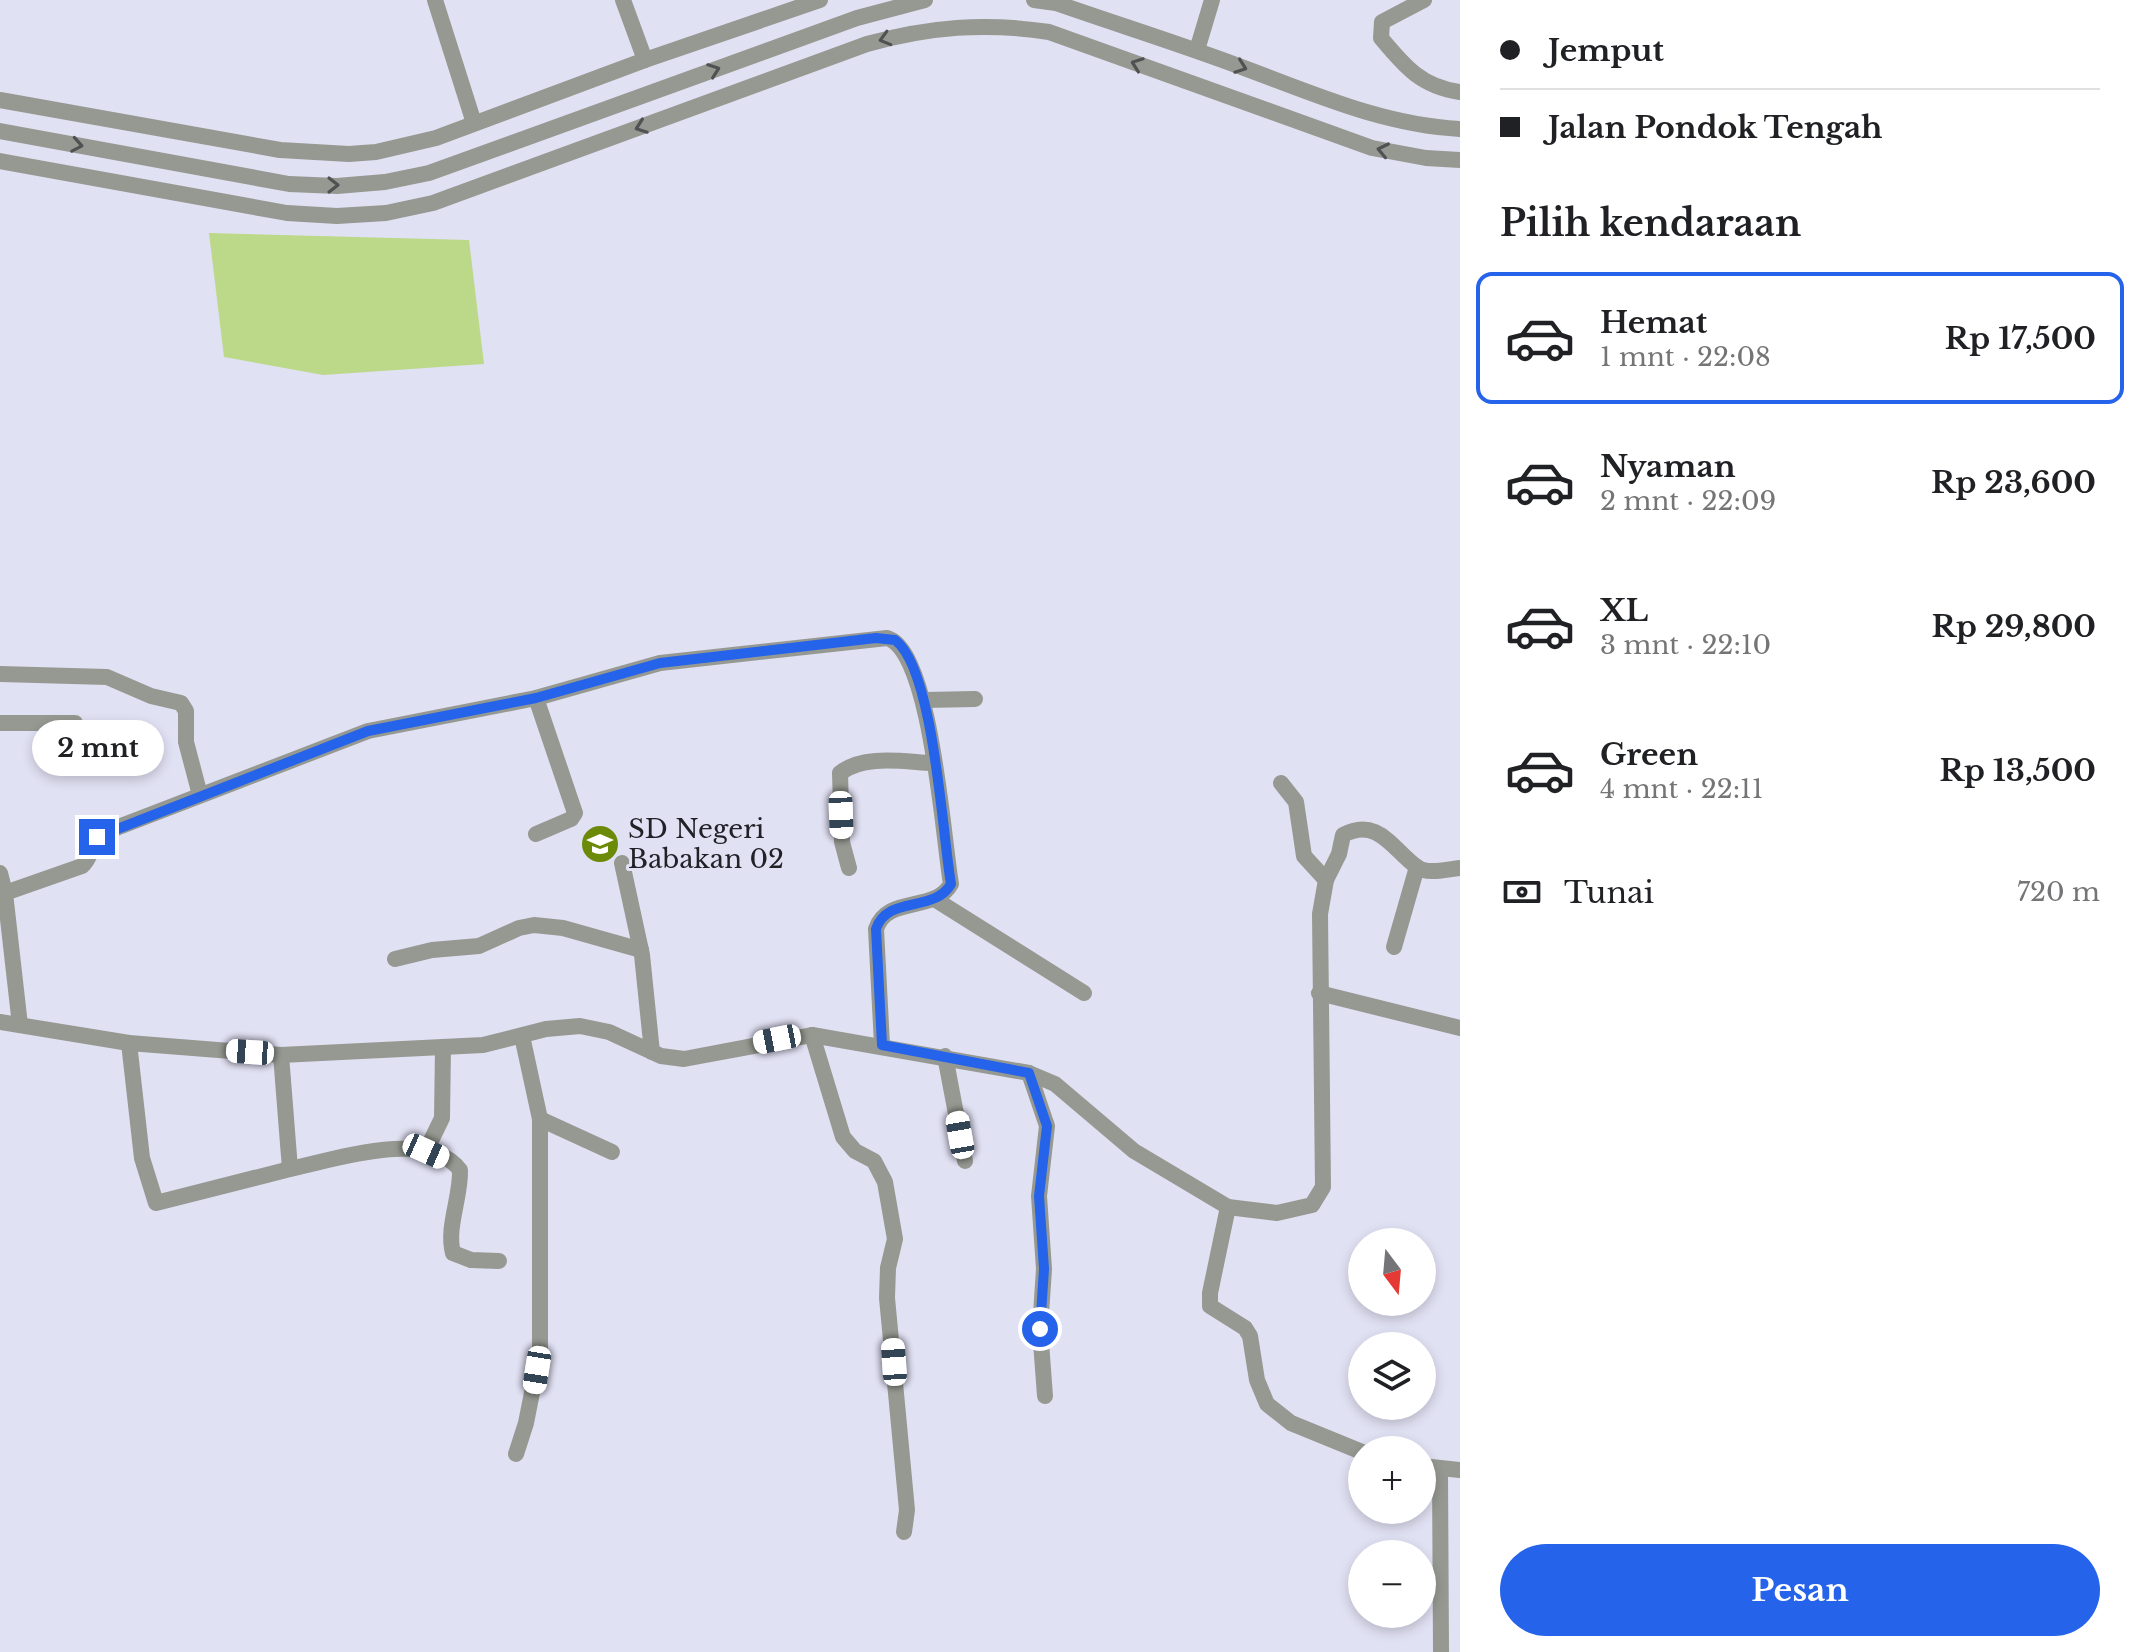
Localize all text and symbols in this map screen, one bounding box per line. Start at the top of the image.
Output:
one-way arrow [879,30,893,46]
text: Jemput [1548,32,1664,69]
one-way arrow [1233,57,1247,74]
one-way arrow [1131,58,1145,74]
one-way arrow [706,63,720,80]
text: Jalan Pondok Tengah [1548,109,1883,146]
one-way arrow [634,117,648,134]
one-way arrow [70,136,84,153]
one-way arrow [1377,142,1390,159]
one-way arrow [327,176,340,194]
text: Pilih kendaraan [1500,201,1801,246]
icon: car [1504,302,1576,374]
text: Hemat [1600,304,1707,341]
text: Rp 17,500 [1945,320,2096,357]
text: 1 mnt · 22:08 [1600,341,1771,373]
icon: car [1504,446,1576,518]
text: Nyaman [1600,448,1736,485]
text: Rp 23,600 [1931,464,2096,501]
text: 2 mnt · 22:09 [1600,485,1776,517]
icon: car [1504,590,1576,662]
text: XL [1600,592,1648,629]
text: Rp 29,800 [1931,608,2096,645]
text: 3 mnt · 22:10 [1600,629,1771,661]
callout: 2 mnt [31,721,163,777]
text: 2 mnt [57,732,139,764]
icon: car [1504,734,1576,806]
text: Green [1600,736,1698,773]
text: Rp 13,500 [1939,752,2096,789]
text: 4 mnt · 22:11 [1600,773,1763,805]
car [828,791,854,839]
place label: SD Negeri Babakan 02 [628,813,784,875]
route end [79,819,115,855]
school or university icon: SD Negeri Babakan 02 [579,823,621,865]
icon: cash [1500,870,1544,914]
text: Tunai [1564,874,1654,911]
text: 720 m [2017,876,2100,908]
car [751,1023,803,1055]
car [225,1038,275,1066]
car [944,1109,976,1161]
car [399,1130,453,1172]
north arrow [1348,1228,1436,1316]
map controls [1348,1228,1436,1628]
route start [1022,1311,1058,1347]
button: layers [1348,1332,1436,1420]
car [880,1337,908,1387]
car [521,1344,553,1396]
button: + [1348,1436,1436,1524]
button: − [1348,1540,1436,1628]
button: Pesan [1500,1544,2100,1636]

